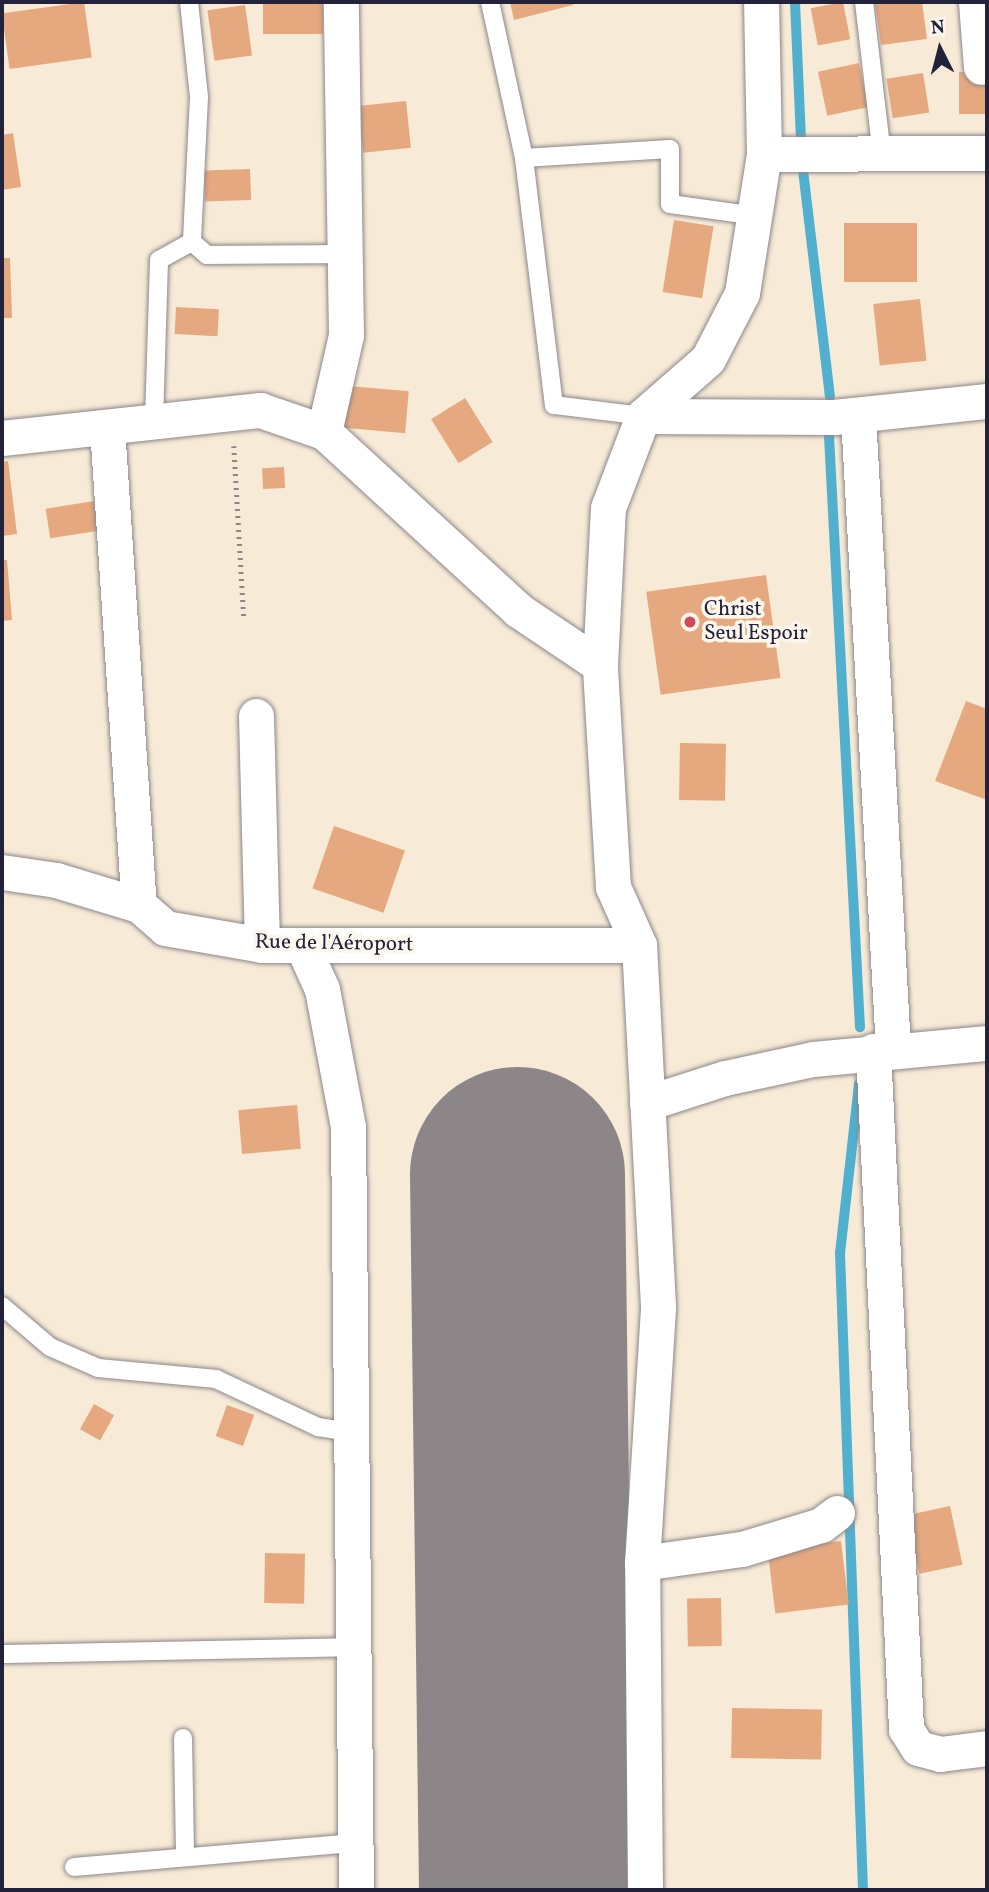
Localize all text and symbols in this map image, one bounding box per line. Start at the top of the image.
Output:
north arrow [905,14,975,84]
text: N [930,14,946,42]
place label: Christ Seul Espoir [704,597,808,647]
marker: Christ Seul Espoir [682,614,698,630]
street label: Rue de l'Aéroport [255,930,413,958]

